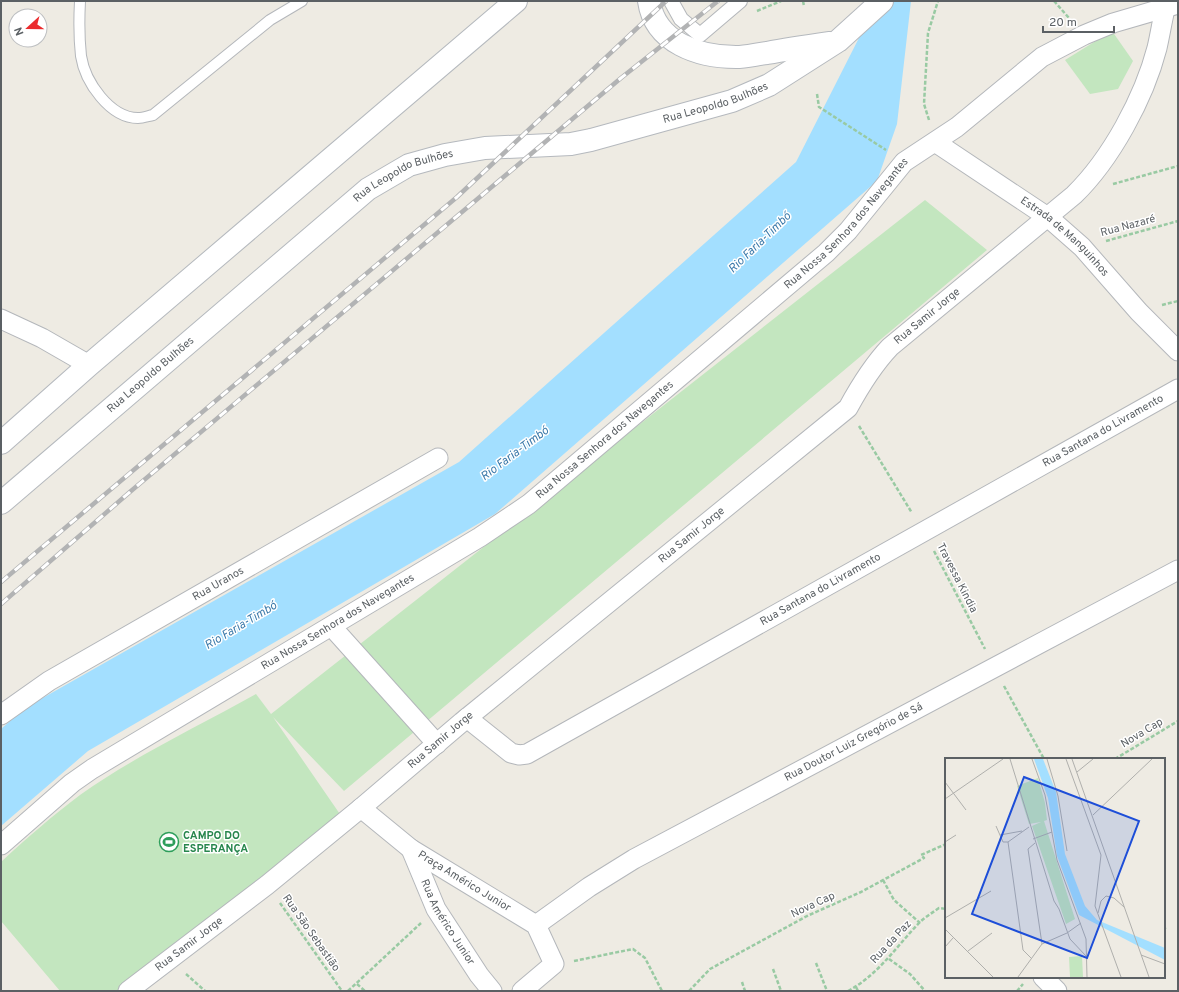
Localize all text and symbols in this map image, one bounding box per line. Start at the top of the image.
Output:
north arrow [8,8,48,48]
scale bar [1043,8,1114,34]
text: 20 m [1049,15,1077,31]
text: N [12,25,28,37]
street label: Rua Leopoldo Bulhões [661,79,770,127]
street label: Rua Leopoldo Bulhões [350,147,454,205]
street label: Rua Nossa Senhora dos Navegantes [781,154,911,292]
street label: Estrada de Manguinhos [1018,194,1112,280]
water label: Rio Faria-Timbó [725,208,795,277]
street label: Rua Nazaré [1099,212,1157,240]
street label: Rua Samir Jorge [891,285,963,348]
street label: Rua Leopoldo Bulhões [104,334,197,416]
street label: Rua Nossa Senhora dos Navegantes [533,378,677,502]
street label: Rua Santana do Livramento [1040,392,1166,470]
water label: Rio Faria-Timbó [478,423,553,485]
street label: Rua Samir Jorge [656,504,728,566]
street label: Travessa Kindia [933,541,981,615]
street label: Rua Santana do Livramento [758,550,883,629]
street label: Rua Uranos [190,564,247,604]
street label: Rua Nossa Senhora dos Navegantes [259,571,417,673]
water label: Rio Faria-Timbó [202,598,281,654]
street label: Rua Doutor Luiz Gregório de Sá [782,700,926,785]
street label: Rua Samir Jorge [405,708,476,772]
street label: Nova Cap [1118,715,1166,751]
inset map [945,758,1165,978]
place label: CAMPO DO ESPERANÇA [183,829,248,856]
sports icon: CAMPO DO ESPERANÇA [158,831,180,853]
street label: Praça Américo Junior [415,848,514,915]
street label: Rua Américo Junior [417,877,478,968]
street label: Nova Cap [789,889,837,921]
street label: Rua São Sebastião [279,892,343,974]
street label: Rua Samir Jorge [153,914,226,975]
street label: Rua da Paz [867,917,915,967]

